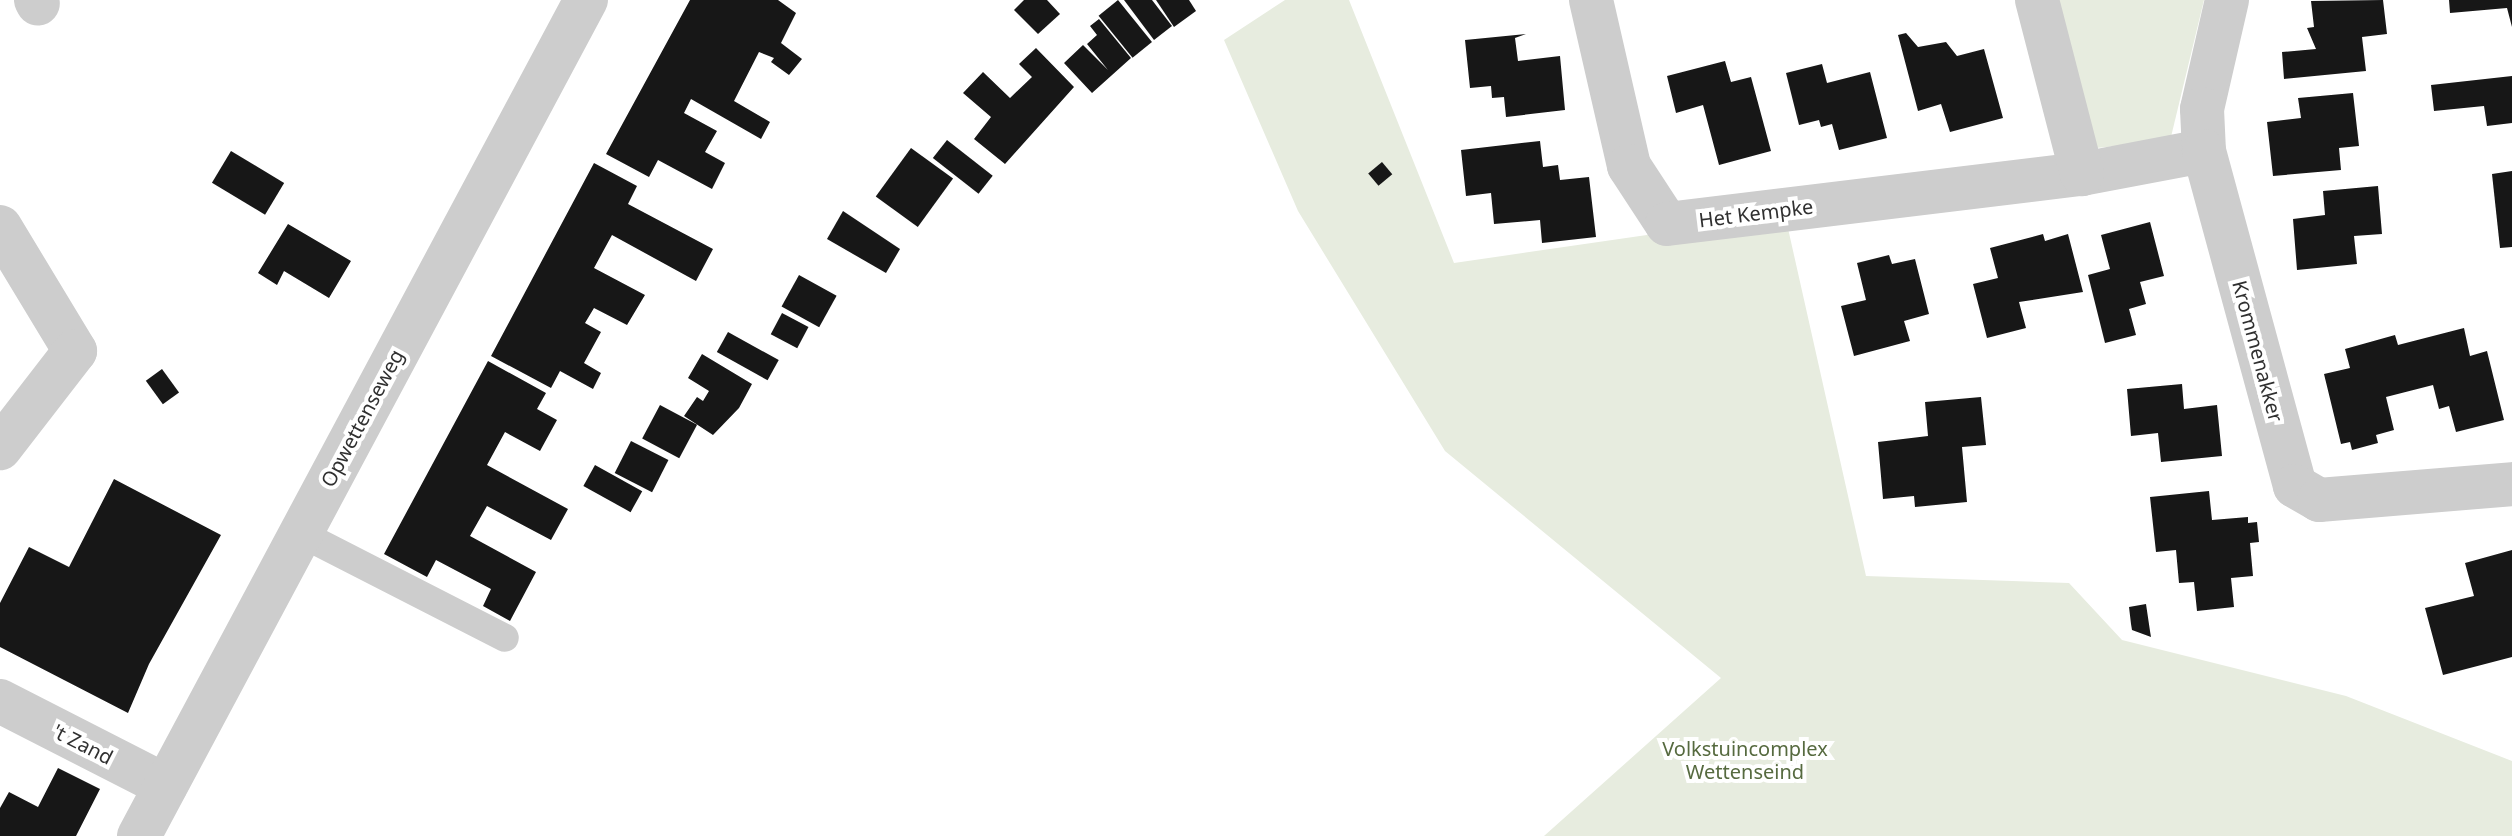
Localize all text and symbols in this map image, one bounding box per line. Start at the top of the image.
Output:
street label: Het Kempke [1697,194,1815,232]
street label: Krommenakker [2228,278,2288,424]
street label: Opwettenseweg [316,345,408,491]
street label: 't Zand [49,719,117,769]
park label: Volkstuincomplex Wettenseind [1662,736,1828,783]

